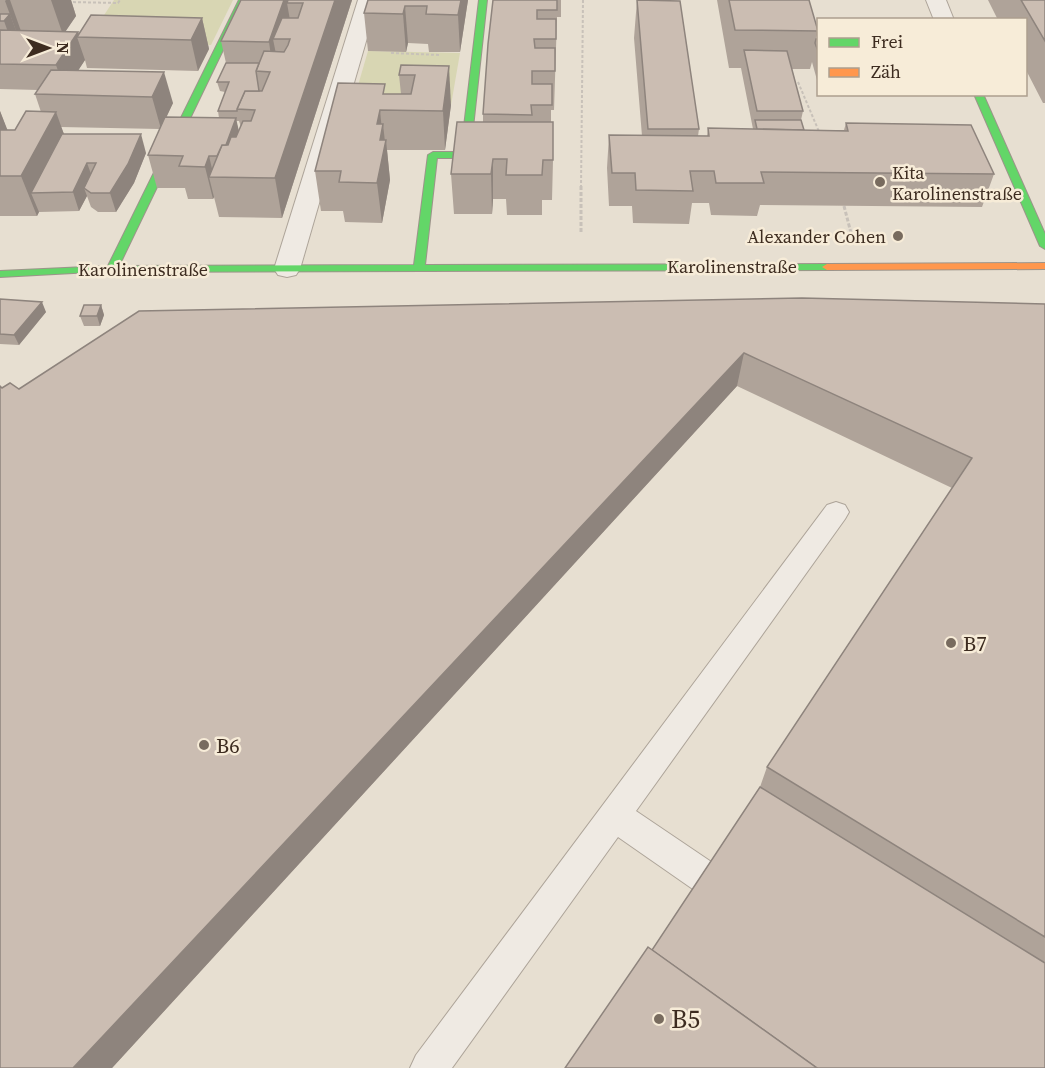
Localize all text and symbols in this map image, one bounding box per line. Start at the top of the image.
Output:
north arrow [18,18,78,78]
legend [817,18,1027,96]
text: Frei [871,29,903,54]
text: N [52,42,74,54]
text: Zäh [871,59,901,84]
place label: Kita Karolinenstraße [892,160,1022,206]
marker: Kita Karolinenstraße [873,175,887,189]
place label: Alexander Cohen [747,224,886,249]
marker: Alexander Cohen [891,229,905,243]
street label: Karolinenstraße [667,254,797,279]
street label: Karolinenstraße [78,257,208,282]
place label: B7 [963,629,987,658]
marker: B7 [944,636,958,650]
place label: B6 [216,731,240,760]
marker: B6 [197,738,211,752]
place label: B5 [671,1001,700,1037]
marker: B5 [652,1012,666,1026]

